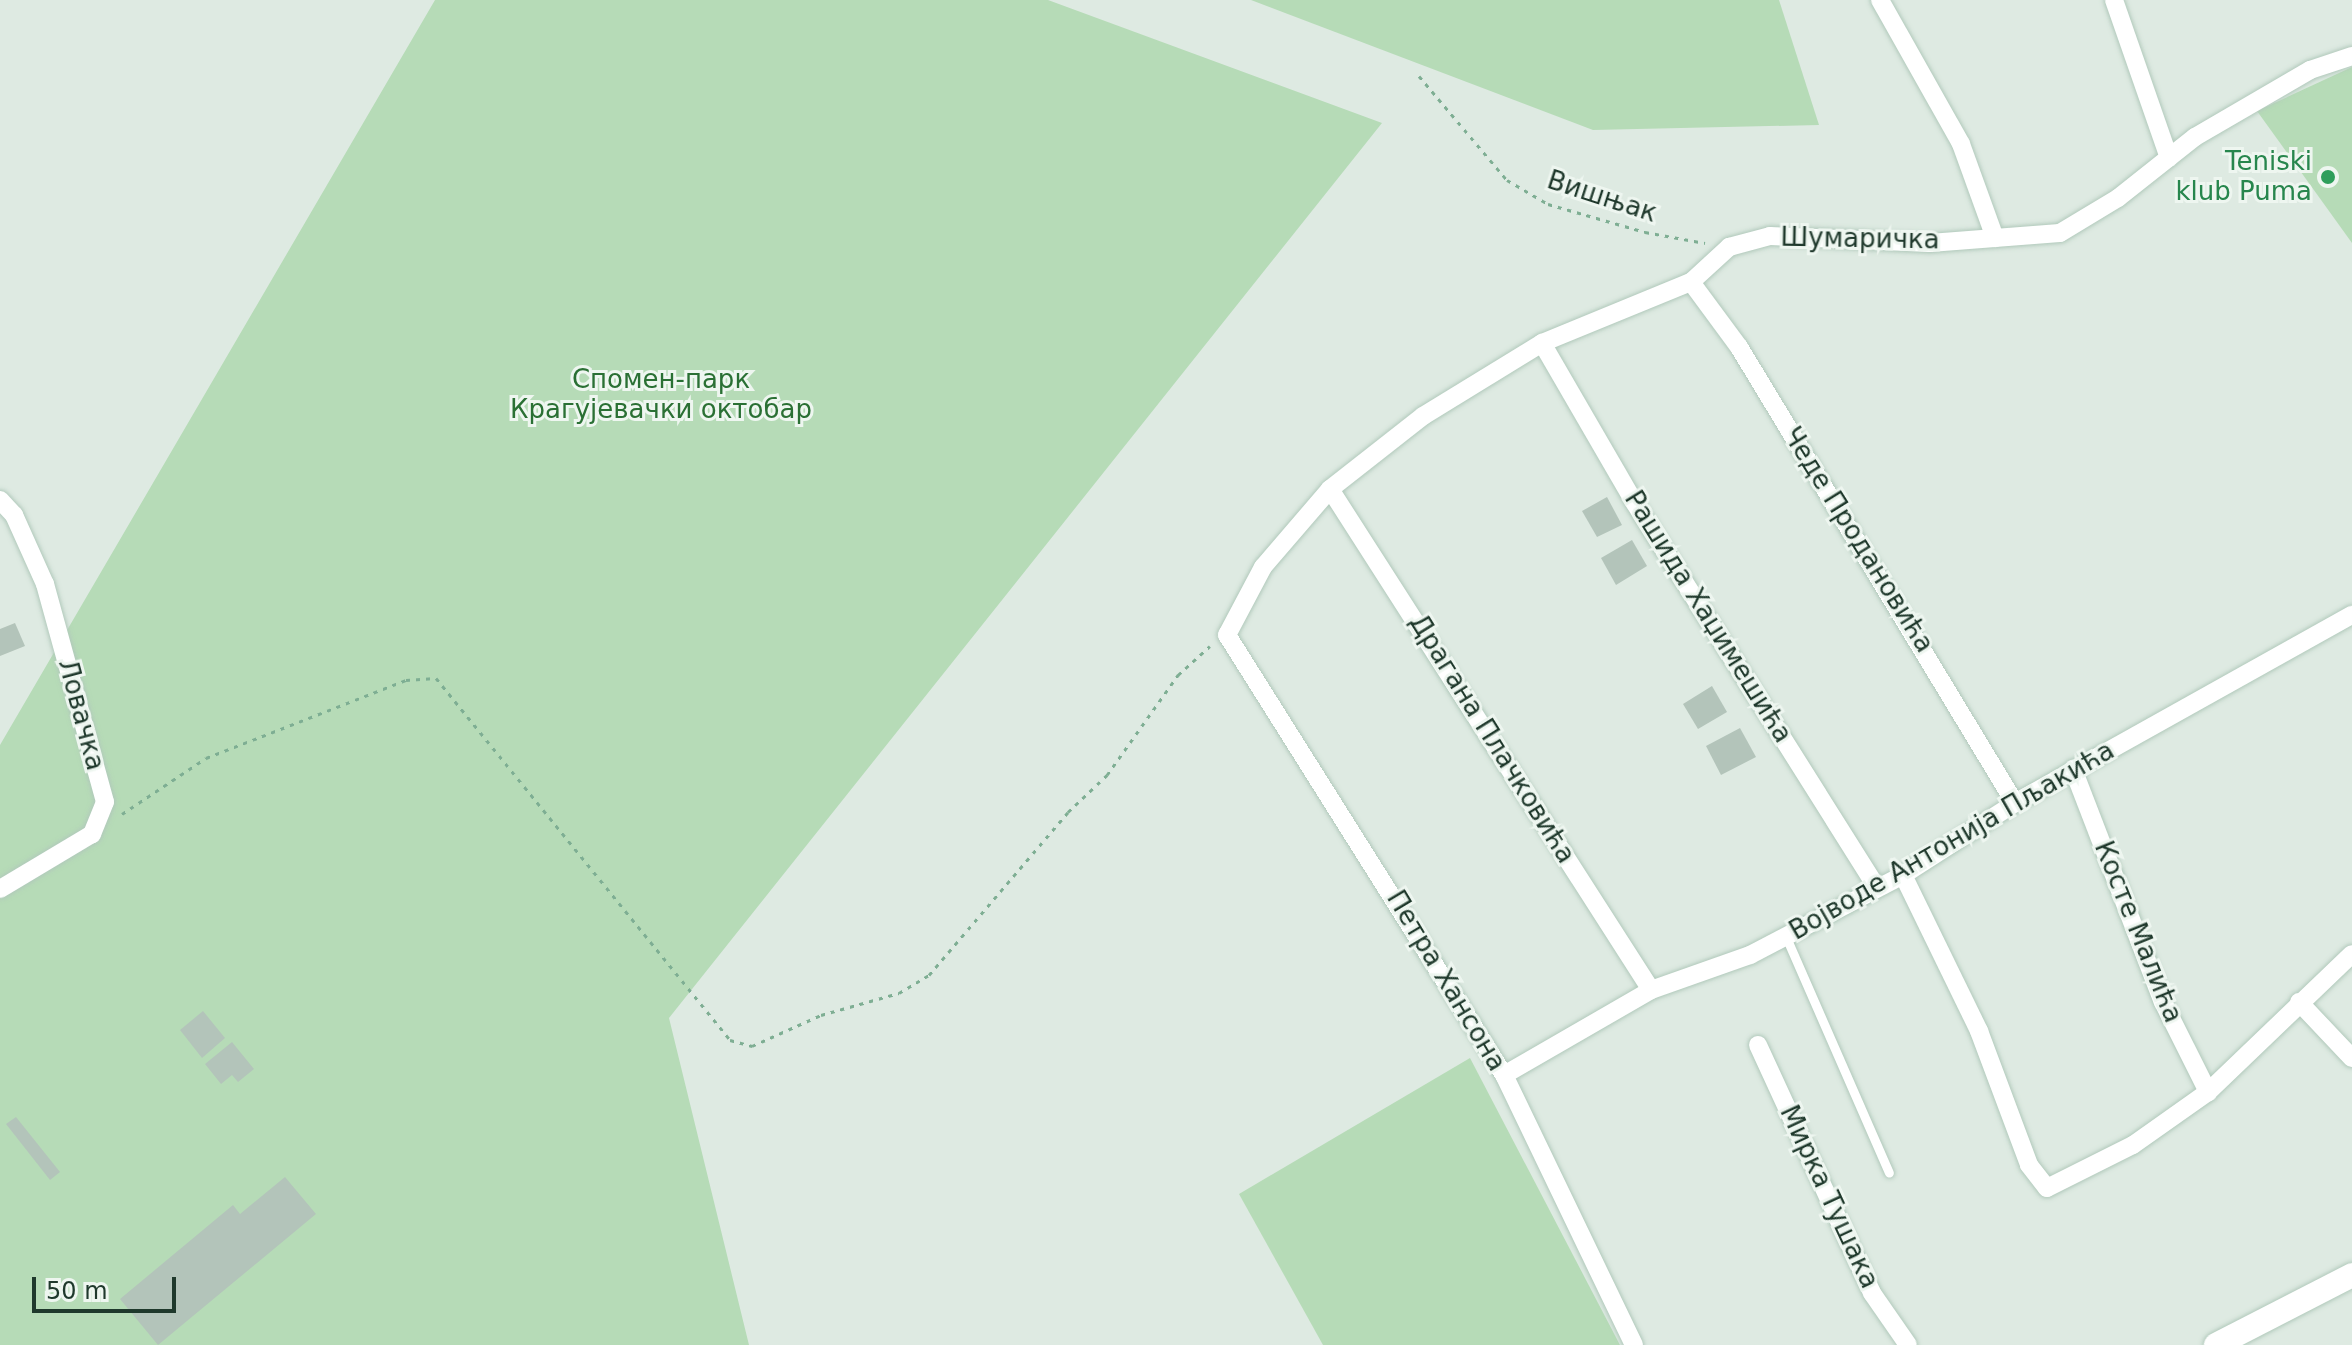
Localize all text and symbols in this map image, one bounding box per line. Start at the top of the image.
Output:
place label: Teniski klub Puma [2176,146,2312,208]
street label: Вишњак [1543,165,1661,229]
marker: Teniski klub Puma [2319,168,2337,186]
street label: Шумаричка [1780,222,1940,256]
park label: Спомен-парк Крагујевачки октобар [510,364,812,426]
street label: Чеде Продановића [1776,422,1940,658]
street label: Рашида Хаџимешића [1618,485,1798,749]
street label: Драгана Плачковића [1403,609,1581,869]
street label: Ловачка [51,656,111,774]
street label: Војводе Антонија Пљакића [1784,735,2120,947]
street label: Косте Малића [2087,837,2189,1027]
street label: Петра Хансона [1380,885,1512,1077]
street label: Мирка Тушака [1773,1101,1885,1293]
scale bar [36,1261,180,1311]
text: 50 m [46,1277,108,1305]

